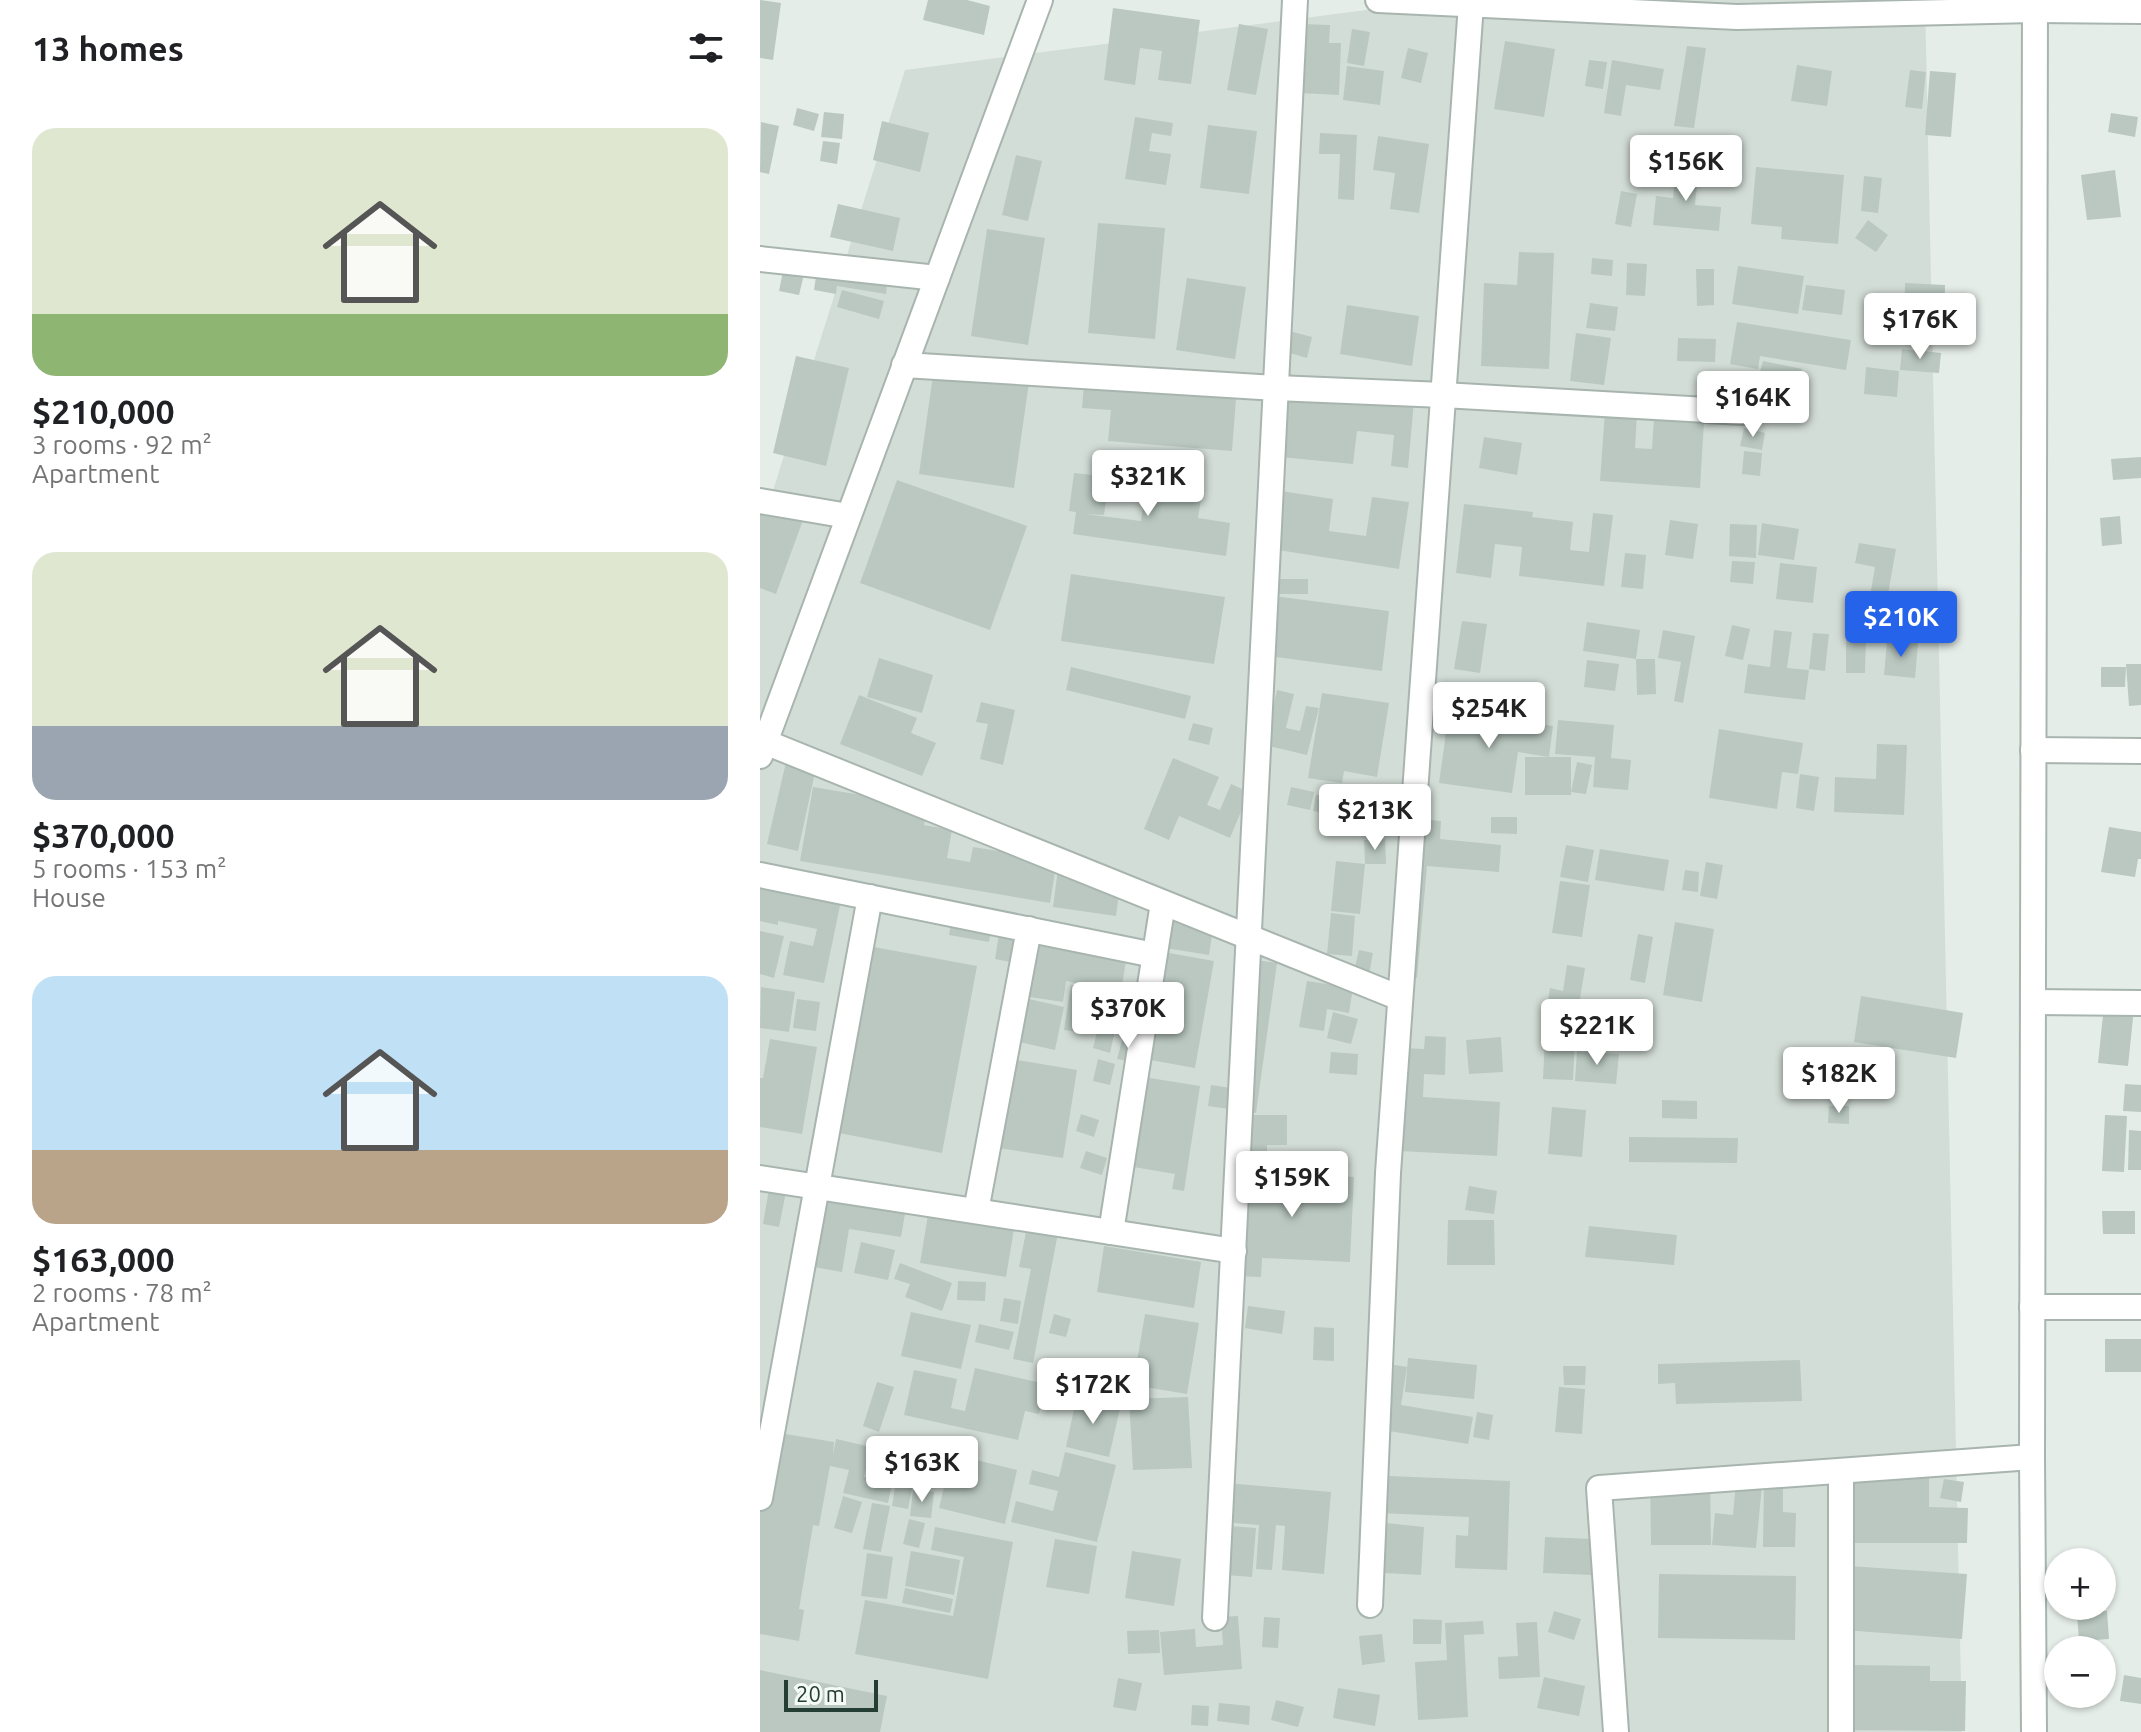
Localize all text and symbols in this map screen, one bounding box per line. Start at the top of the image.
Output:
icon: filters [684,26,728,70]
text: 13 homes [32,29,184,67]
pin: $156K [1630,135,1742,203]
text: $156K [1648,146,1724,175]
icon: home [308,180,452,324]
pin: $176K [1864,293,1976,361]
text: $176K [1882,304,1958,333]
pin: $164K [1697,371,1809,439]
text: $164K [1715,382,1791,411]
text: $210,000 [32,392,175,430]
text: 3 rooms · 92 m² [32,430,212,459]
pin: $321K [1092,450,1204,518]
text: Apartment [32,459,159,488]
text: $321K [1110,461,1186,490]
pin: $210K [1845,591,1957,659]
text: $210K [1863,602,1939,631]
icon: home [308,604,452,748]
pin: $254K [1433,682,1545,750]
text: $254K [1451,693,1527,722]
pin: $213K [1319,784,1431,852]
text: $213K [1337,795,1413,824]
text: $370,000 [32,816,175,854]
text: 5 rooms · 153 m² [32,854,227,883]
text: House [32,883,106,912]
pin: $370K [1072,982,1184,1050]
text: $370K [1090,993,1166,1022]
pin: $221K [1541,999,1653,1067]
text: $221K [1559,1010,1635,1039]
icon: home [308,1028,452,1172]
pin: $182K [1783,1047,1895,1115]
text: $182K [1801,1058,1877,1087]
pin: $159K [1236,1151,1348,1219]
text: $159K [1254,1162,1330,1191]
text: $163,000 [32,1240,175,1278]
text: 2 rooms · 78 m² [32,1278,212,1307]
text: Apartment [32,1307,159,1336]
pin: $172K [1037,1358,1149,1426]
text: $172K [1055,1369,1131,1398]
pin: $163K [866,1436,978,1504]
text: $163K [884,1447,960,1476]
map controls [2044,1548,2116,1708]
button: + [2044,1548,2116,1620]
button: − [2044,1636,2116,1708]
scale bar [784,1676,878,1712]
text: 20 m [796,1681,845,1706]

